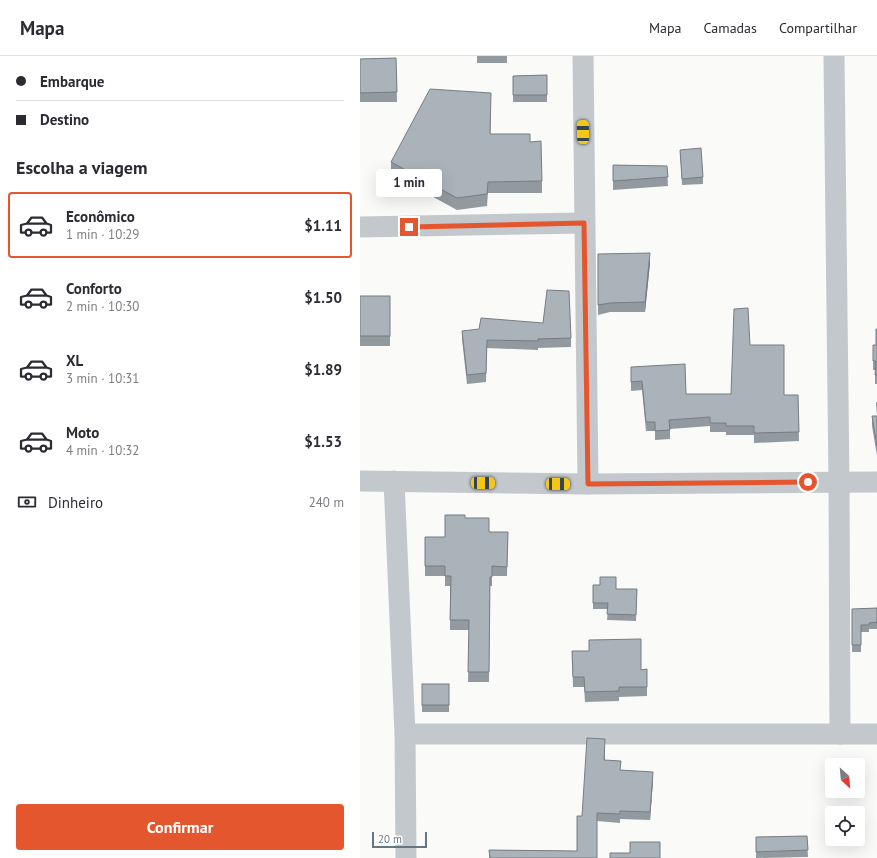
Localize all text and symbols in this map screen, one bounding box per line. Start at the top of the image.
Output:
text: Mapa [20,16,64,40]
text: Mapa [649,19,682,37]
text: Camadas [704,19,757,37]
text: Compartilhar [779,19,857,37]
text: Embarque [40,72,104,91]
text: Destino [40,110,89,129]
car [577,120,589,144]
text: Escolha a viagem [16,156,148,179]
callout: 1 min [376,169,442,197]
text: 1 min [393,174,425,191]
icon: car [18,207,54,243]
text: Econômico [66,207,135,226]
text: $1.11 [304,216,342,235]
route end [400,218,418,236]
text: 1 min · 10:29 [66,226,139,243]
icon: car [18,279,54,315]
text: Conforto [66,279,122,298]
text: $1.50 [304,288,342,307]
text: 2 min · 10:30 [66,298,139,315]
icon: car [18,351,54,387]
text: XL [66,351,83,370]
text: $1.89 [304,360,342,379]
text: 3 min · 10:31 [66,370,139,387]
icon: car [18,423,54,459]
text: Moto [66,423,99,442]
text: $1.53 [304,432,342,451]
text: 4 min · 10:32 [66,442,139,459]
route start [799,473,817,491]
car [471,477,495,489]
car [546,478,570,490]
icon: cash [16,491,38,513]
text: Dinheiro [48,493,103,512]
text: 240 m [309,494,344,511]
north arrow [825,758,865,798]
map controls [825,758,865,846]
button: Confirmar [16,804,344,850]
button: locate [825,806,865,846]
scale bar [372,830,427,849]
text: 20 m [378,832,402,846]

